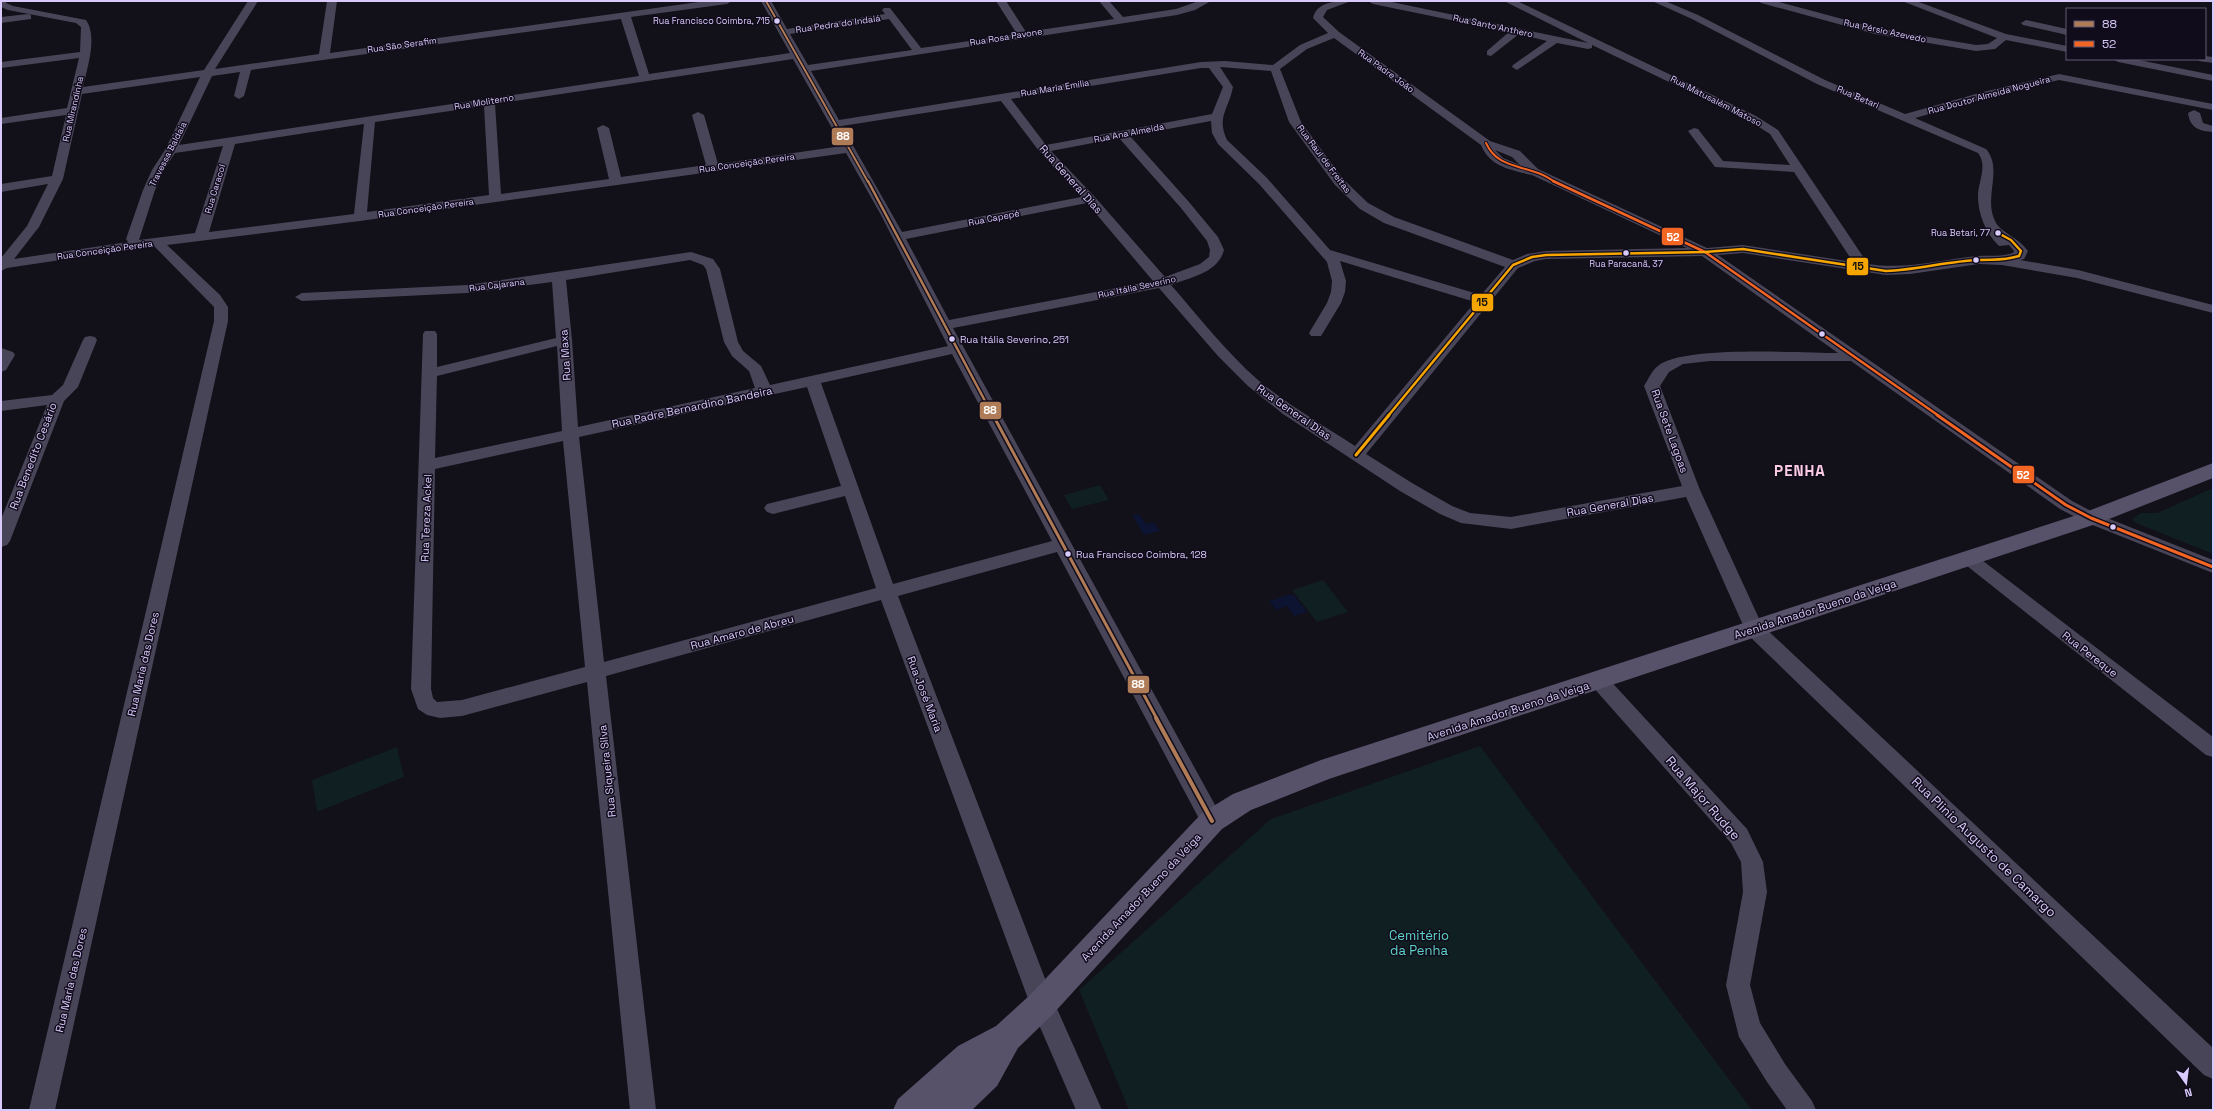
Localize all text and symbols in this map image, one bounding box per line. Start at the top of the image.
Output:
legend [2066,8,2206,60]
street label: Rua Pedra do Indaiá [795,12,881,36]
street label: Rua Santo Anthero [1452,12,1534,40]
place label: Rua Francisco Coimbra, 715 [653,15,770,27]
marker: Rua Francisco Coimbra, 715 [772,16,782,26]
street label: Rua Pérsio Azevedo [1843,16,1928,46]
text: 88 [2102,16,2117,32]
street label: Rua Rosa Pavone [969,25,1043,49]
street label: Rua São Serafim [367,34,438,56]
text: 52 [2102,36,2116,52]
street label: Rua Padre João [1355,46,1417,96]
street label: Rua Matusalém Matoso [1668,73,1764,129]
street label: Rua Doutor Almeida Nogueira [1927,73,2051,117]
street label: Rua Mirandinha [60,75,86,143]
street label: Rua Maria Emília [1020,77,1090,99]
street label: Rua Betari [1835,83,1881,111]
street label: Rua Moliterno [453,91,515,113]
street label: Travessa Baldaia [146,119,190,189]
street label: Rua Ana Almeida [1093,120,1165,146]
street label: Rua Raul de Freitas [1294,122,1354,196]
line badge: 88 [831,127,854,146]
text: 88 [836,129,850,143]
street label: Rua General Dias [1036,142,1106,216]
street label: Rua Conceição Pereira [698,150,796,176]
street label: Rua Caracol [202,163,228,215]
street label: Rua Conceição Pereira [377,195,475,221]
street label: Rua Capepé [967,207,1021,229]
line badge: 52 [1661,227,1684,246]
place label: Rua Betari, 77 [1931,227,1990,239]
marker: Rua Betari, 77 [1993,228,2003,238]
text: 52 [1666,230,1680,244]
street label: Rua Conceição Pereira [56,237,154,263]
marker: Rua Paracanã, 37 [1621,248,1631,258]
unlabelled marker [1971,255,1981,265]
line badge: 15 [1846,257,1869,276]
place label: Rua Paracanã, 37 [1589,258,1663,270]
text: 15 [1852,259,1864,273]
street label: Rua Itália Severino [1097,273,1177,301]
street label: Rua Cajarana [468,276,526,294]
line badge: 15 [1471,293,1494,312]
text: 15 [1476,295,1488,309]
street label: Rua Maxa [556,328,574,381]
unlabelled marker [1817,329,1827,339]
place label: Rua Itália Severino, 251 [960,333,1069,346]
marker: Rua Itália Severino, 251 [947,334,957,344]
street label: Rua General Dias [1254,381,1334,443]
street label: Rua Padre Bernardino Bandeira [610,383,774,431]
street label: Rua Sete Lagoas [1648,387,1692,475]
street label: Rua Benedito Cesário [6,400,60,511]
line badge: 88 [979,401,1002,420]
text: 88 [983,403,997,417]
district label: PENHA [1774,461,1826,480]
line badge: 52 [2012,465,2035,484]
text: 52 [2016,468,2030,482]
street label: Rua Tereza Ackel [417,474,435,562]
street label: Rua General Dias [1566,490,1655,520]
unlabelled marker [2108,522,2118,532]
place label: Rua Francisco Coimbra, 128 [1076,548,1207,561]
marker: Rua Francisco Coimbra, 128 [1063,549,1073,559]
street label: Avenida Amador Bueno da Veiga [1732,576,1899,642]
street label: Rua Maria das Dores [124,610,162,718]
street label: Rua Amaro de Abreu [689,611,795,653]
street label: Rua Pereque [2059,628,2121,680]
street label: Rua José Maria [904,654,946,734]
line badge: 88 [1127,675,1150,694]
text: 88 [1131,677,1145,691]
street label: Avenida Amador Bueno da Veiga [1425,678,1592,744]
street label: Rua Siqueira Silva [595,724,619,818]
street label: Rua Major Rudge [1662,753,1744,843]
street label: Rua Plinio Augusto de Camargo [1908,773,2060,921]
street label: Avenida Amador Bueno da Veiga [1078,830,1204,964]
street label: Rua Maria das Dores [52,926,90,1034]
park label: Cemitério da Penha [1389,927,1449,959]
north arrow [2166,1063,2206,1103]
text: N [2183,1085,2194,1100]

